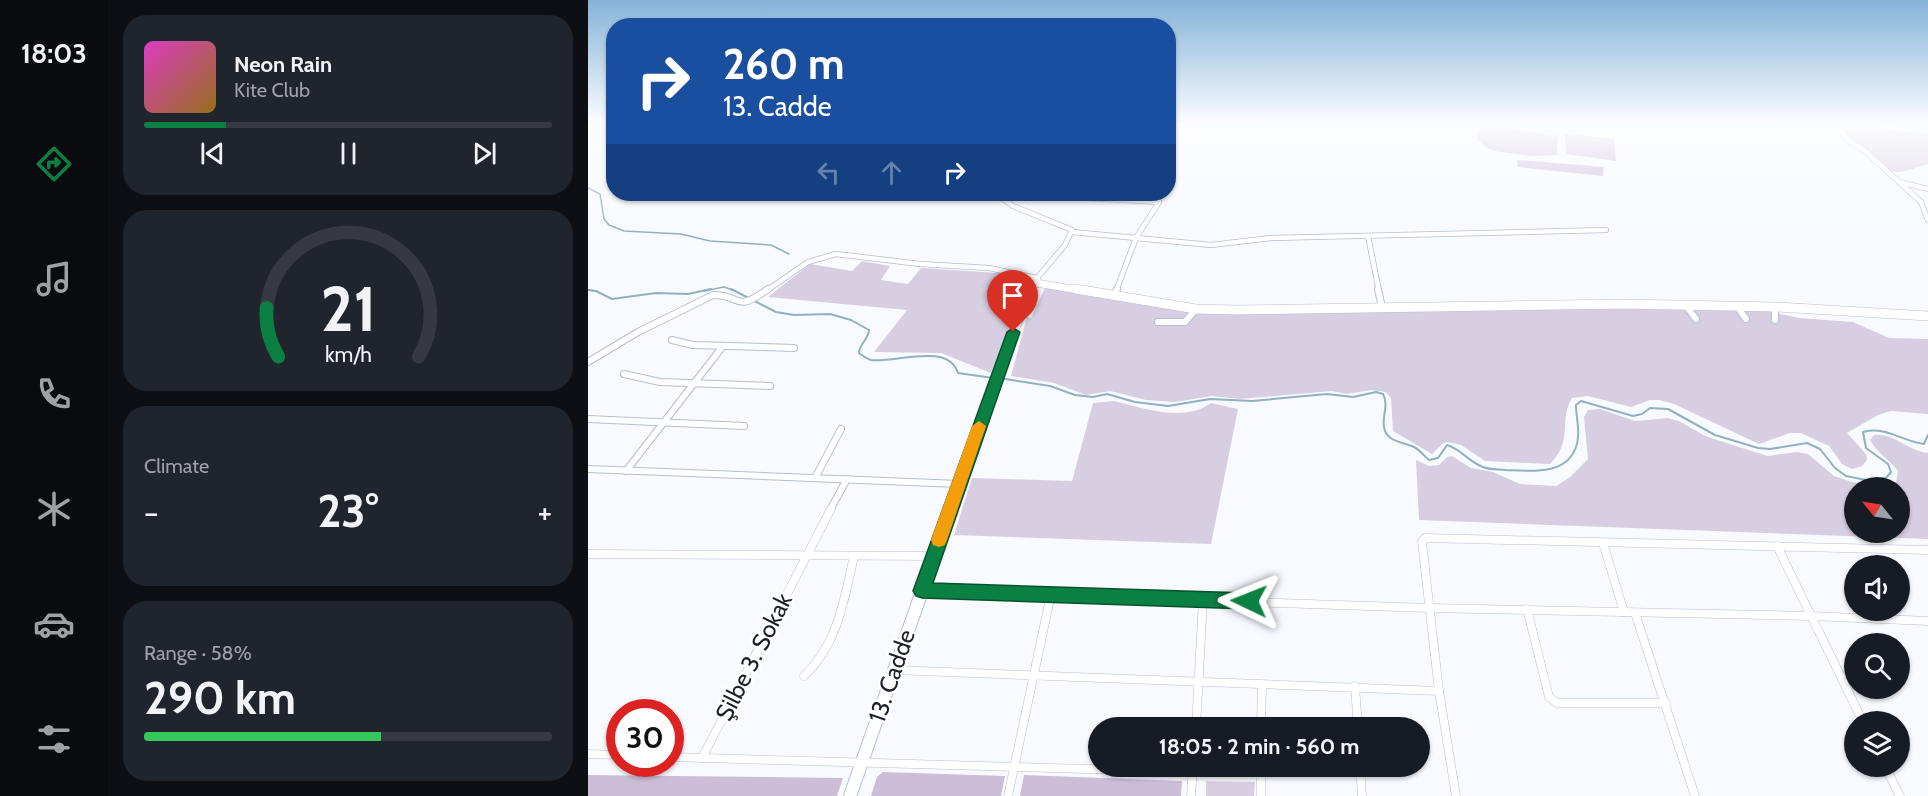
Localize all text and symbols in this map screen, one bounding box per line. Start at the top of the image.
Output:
text: 18:03 [21,37,87,70]
text: 260 m [723,38,844,90]
icon: right [624,42,702,120]
text: Neon Rain [234,51,332,78]
text: Kite Club [234,78,310,102]
text: 13. Cadde [723,90,832,123]
icon: previous [196,137,229,170]
icon: pause [332,137,365,170]
icon: next [468,137,501,170]
icon: directions [33,143,75,185]
icon: left [812,156,845,189]
icon: ahead [875,156,908,189]
icon: right [938,156,971,189]
icon: music [33,258,75,300]
pin [987,270,1038,332]
text: 21 [320,272,376,348]
icon: arrive [996,279,1029,312]
text: km/h [325,342,371,368]
icon: phone [33,373,75,415]
text: Climate [144,454,209,478]
north arrow [1844,477,1910,543]
map controls [1844,477,1910,777]
text: 23° [317,484,379,538]
icon: climate [33,488,75,530]
text: − [144,492,159,532]
text: + [537,492,552,532]
button: sound [1844,555,1910,621]
position arrow [1217,569,1281,633]
street label: Şilbe 3. Sokak [709,588,798,725]
icon: car [33,603,75,645]
street label: 13. Cadde [862,626,921,726]
button: search [1844,633,1910,699]
text: Range · 58% [144,641,252,665]
text: 290 km [144,671,296,725]
speed limit sign: 30 [606,699,684,777]
button: layers [1844,711,1910,777]
icon: filters [33,718,75,760]
text: 18:05 · 2 min · 560 m [1159,733,1359,760]

